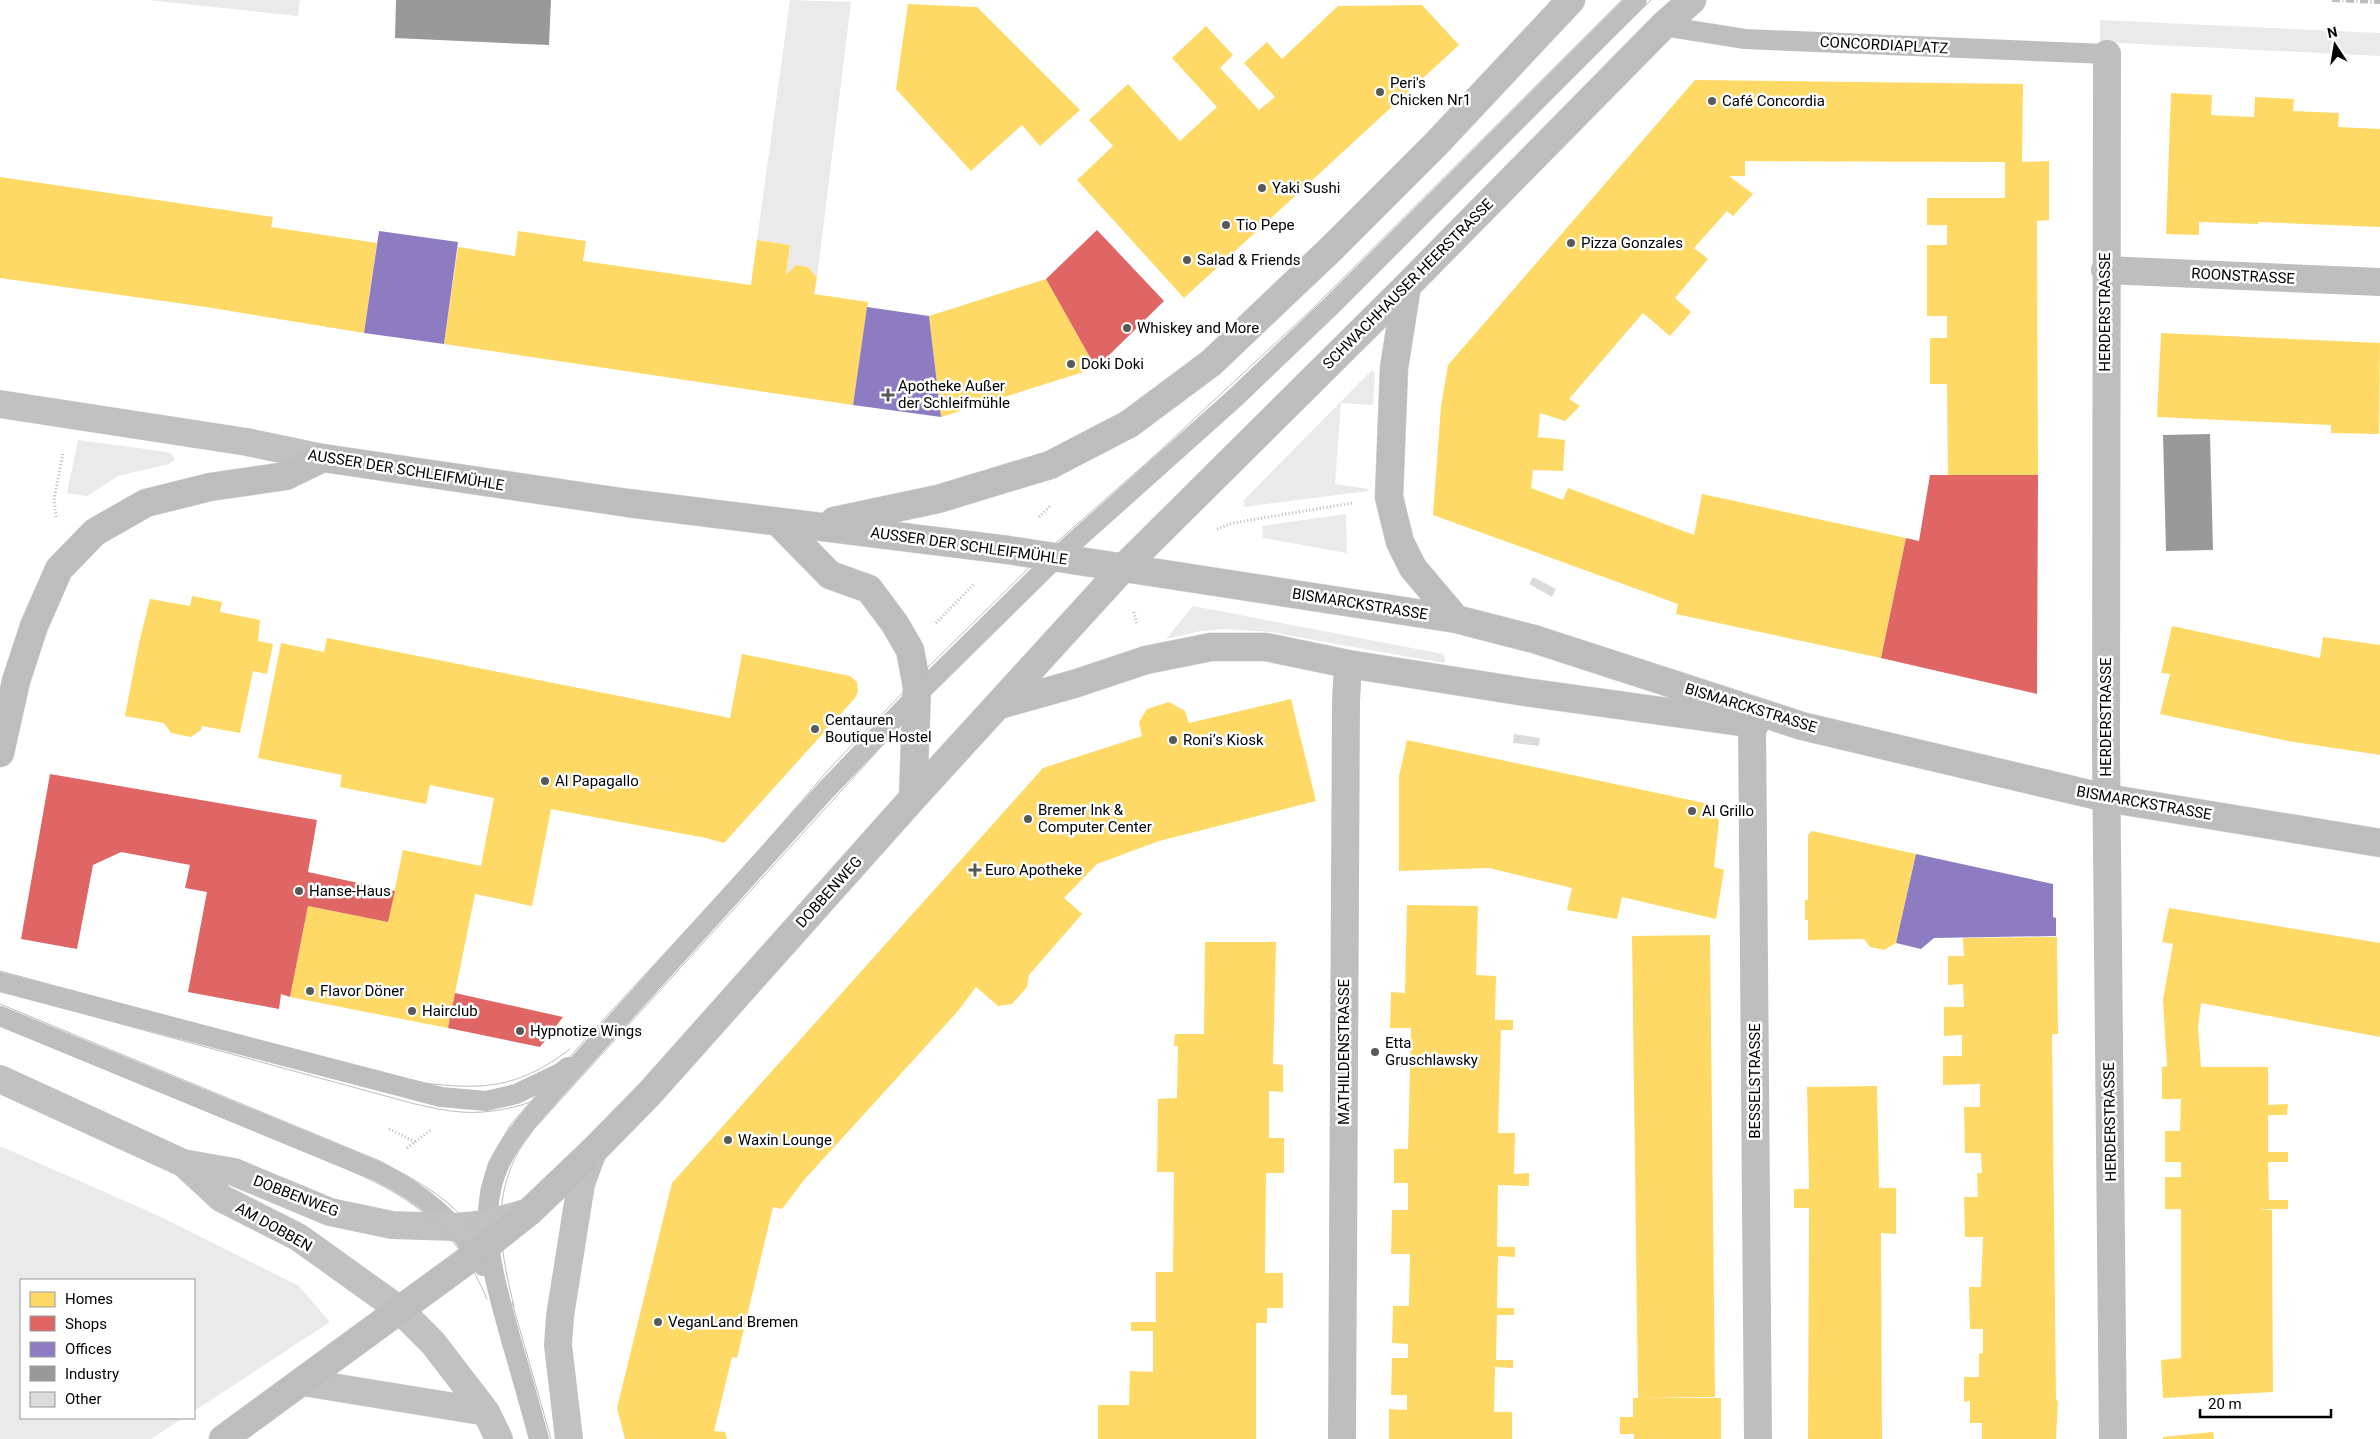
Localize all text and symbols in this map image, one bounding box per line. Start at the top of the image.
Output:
north arrow [2310,20,2360,70]
text: N [2326,23,2339,41]
street label: CONCORDIAPLATZ [1819,33,1949,57]
place label: Peri's Chicken Nr1 [1390,74,1471,109]
marker: Peri's Chicken Nr1 [1374,86,1386,98]
place label: Café Concordia [1722,92,1825,110]
marker: Café Concordia [1706,95,1718,107]
place label: Yaki Sushi [1272,179,1340,197]
marker: Yaki Sushi [1256,182,1268,194]
street label: SCHWACHHAUSER HEERSTRASSE [1319,195,1497,373]
place label: Tio Pepe [1236,216,1295,234]
marker: Tio Pepe [1220,219,1232,231]
place label: Pizza Gonzales [1581,234,1683,252]
marker: Pizza Gonzales [1565,237,1577,249]
place label: Salad & Friends [1197,251,1300,269]
street label: HERDERSTRASSE [2096,252,2114,372]
marker: Salad & Friends [1181,254,1193,266]
street label: ROONSTRASSE [2191,264,2296,288]
place label: Whiskey and More [1137,319,1259,337]
marker: Whiskey and More [1121,322,1133,334]
place label: Doki Doki [1081,355,1144,373]
marker: Doki Doki [1065,358,1077,370]
place label: Apotheke Außer der Schleifmühle [898,377,1010,412]
marker: Apotheke Außer der Schleifmühle [882,389,894,401]
street label: AUSSER DER SCHLEIFMÜHLE [307,446,506,494]
street label: AUSSER DER SCHLEIFMÜHLE [869,523,1069,569]
street label: BISMARCKSTRASSE [1291,584,1430,624]
street label: HERDERSTRASSE [2097,657,2115,777]
street label: BISMARCKSTRASSE [1683,679,1820,737]
place label: Centauren Boutique Hostel [825,711,932,746]
marker: Centauren Boutique Hostel [809,723,821,735]
place label: Roniʼs Kiosk [1183,731,1264,749]
marker: Roniʼs Kiosk [1167,734,1179,746]
place label: Al Papagallo [555,772,639,790]
marker: Al Papagallo [539,775,551,787]
street label: BISMARCKSTRASSE [2075,782,2213,824]
place label: Bremer Ink & Computer Center [1038,801,1152,836]
place label: Al Grillo [1702,802,1754,820]
marker: Al Grillo [1686,805,1698,817]
marker: Bremer Ink & Computer Center [1022,813,1034,825]
street label: DOBBENWEG [792,852,866,932]
place label: Euro Apotheke [985,861,1082,879]
marker: Euro Apotheke [969,864,981,876]
place label: Hanse-Haus [309,882,391,900]
marker: Hanse-Haus [293,885,305,897]
street label: MATHILDENSTRASSE [1335,978,1353,1125]
place label: Flavor Döner [320,982,404,1000]
marker: Flavor Döner [304,985,316,997]
place label: Hairclub [422,1002,478,1020]
marker: Hairclub [406,1005,418,1017]
place label: Hypnotize Wings [530,1022,642,1040]
street label: BESSELSTRASSE [1746,1023,1764,1139]
marker: Hypnotize Wings [514,1025,526,1037]
place label: Etta Gruschlawsky [1385,1034,1478,1069]
marker: Etta Gruschlawsky [1369,1046,1381,1058]
street label: HERDERSTRASSE [2100,1062,2120,1182]
place label: Waxin Lounge [738,1131,832,1149]
marker: Waxin Lounge [722,1134,734,1146]
street label: DOBBENWEG [251,1171,341,1221]
street label: AM DOBBEN [233,1199,315,1255]
legend [20,1279,195,1419]
text: Homes [65,1290,113,1308]
place label: VeganLand Bremen [668,1313,798,1331]
text: Shops [65,1315,107,1333]
marker: VeganLand Bremen [652,1316,664,1328]
text: Offices [65,1340,112,1358]
text: Industry [65,1365,119,1383]
scale bar [2200,1386,2331,1418]
text: Other [65,1390,102,1408]
text: 20 m [2208,1395,2242,1413]

